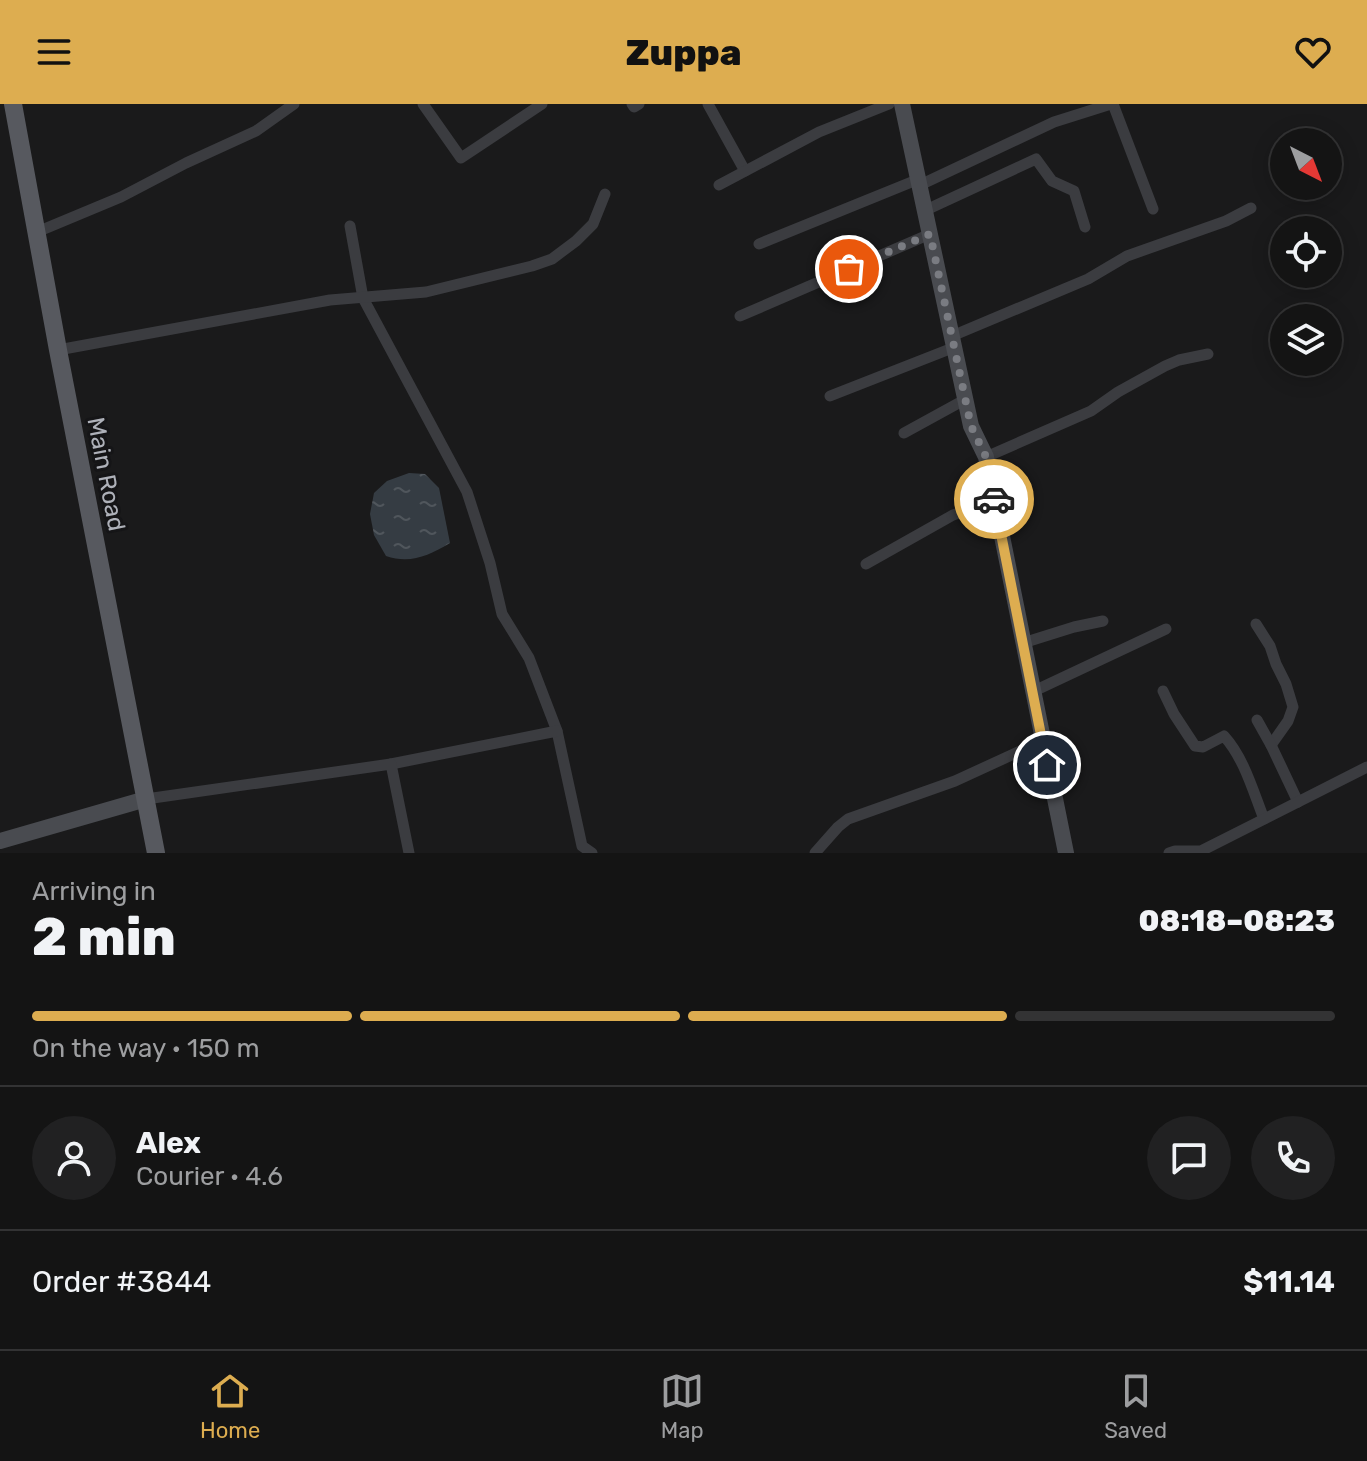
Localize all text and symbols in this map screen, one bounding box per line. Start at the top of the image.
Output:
icon: menu [32,30,76,74]
icon: heart [1291,30,1335,74]
text: Zuppa [625,31,742,74]
north arrow [1270,128,1342,200]
map controls [1270,128,1342,376]
button: locate [1270,216,1342,288]
pin [815,235,883,303]
icon: bag [827,247,871,291]
button: layers [1270,304,1342,376]
street label: Main Road [81,415,131,533]
courier [954,459,1034,539]
icon: car [972,477,1016,521]
pin [1013,731,1081,799]
icon: home [1025,743,1069,787]
text: Arriving in [32,876,156,907]
text: 08:18–08:23 [1139,903,1335,939]
text: 2 min [32,906,176,968]
text: On the way · 150 m [32,1033,260,1064]
button: person [32,1116,116,1200]
button: chat [1147,1116,1231,1200]
button: phone [1251,1116,1335,1200]
text: Alex [136,1125,201,1161]
text: Courier · 4.6 [136,1161,283,1192]
text: Order #3844 [32,1264,211,1300]
text: $11.14 [1243,1264,1335,1300]
tab: Home [200,1369,260,1444]
tab: Map [660,1369,704,1444]
tab: Saved [1104,1369,1167,1444]

